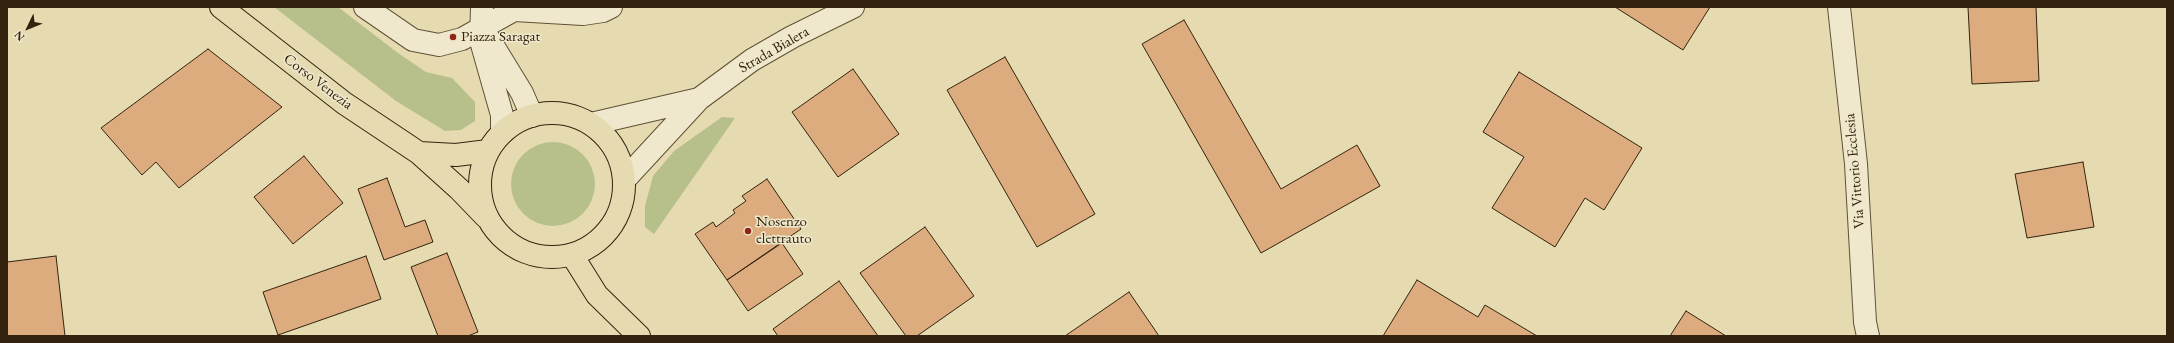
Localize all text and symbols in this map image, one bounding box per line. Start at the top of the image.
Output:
north arrow [8,8,48,48]
street label: Strada Bialera [736,23,812,77]
text: N [11,28,27,44]
place label: Piazza Saragat [461,28,540,46]
marker: Piazza Saragat [448,32,458,42]
street label: Corso Venezia [280,50,356,114]
street label: Via Vittorio Ecclesia [1841,113,1869,229]
place label: Nosenzo elettrauto [756,213,812,248]
marker: Nosenzo elettrauto [743,226,753,236]

